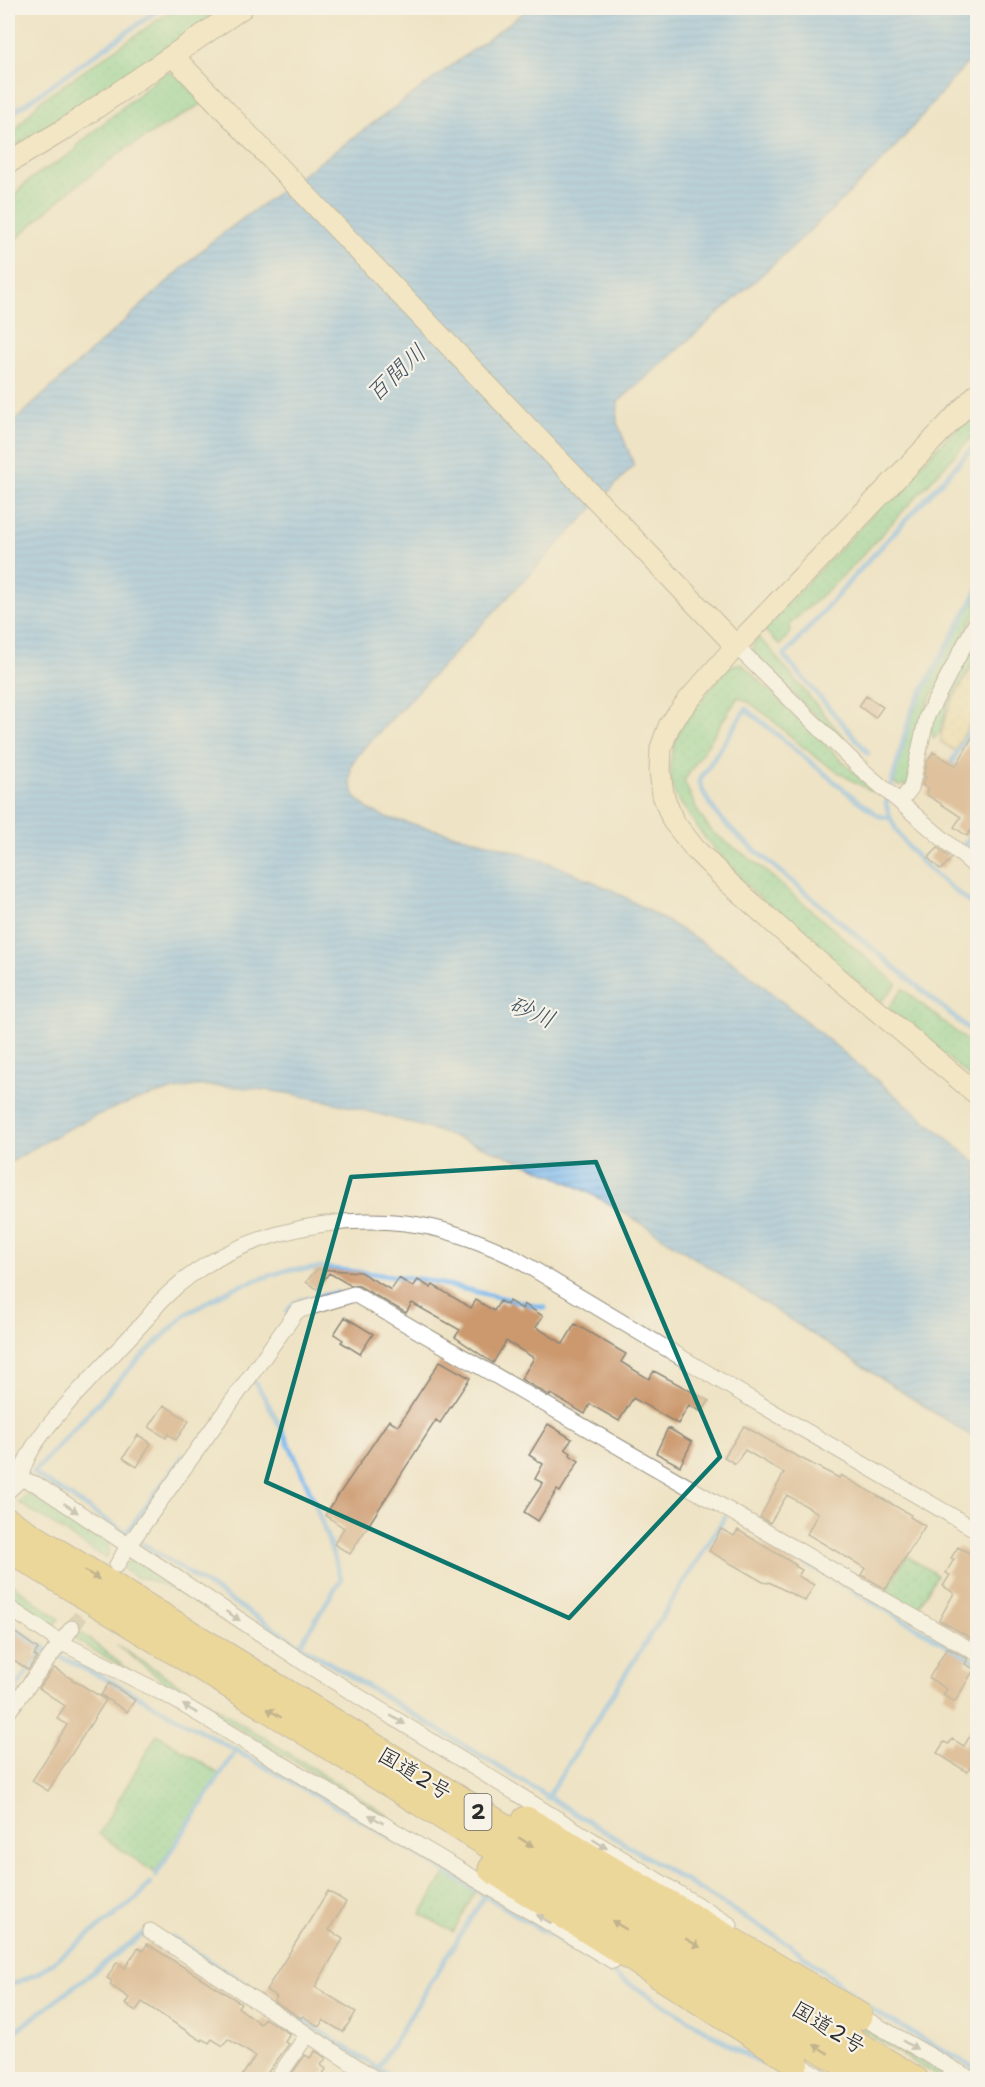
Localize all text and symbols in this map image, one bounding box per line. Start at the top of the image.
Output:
water label: 百間川 [359,337,433,409]
water label: 砂川 [504,988,560,1036]
one-way arrow [63,1502,79,1513]
one-way arrow [84,1569,100,1580]
one-way arrow [225,1610,241,1622]
one-way arrow [181,1704,198,1714]
one-way arrow [266,1708,282,1719]
one-way arrow [390,1715,406,1726]
street label: 国道2号 [372,1740,457,1807]
road number: 2 [464,1794,492,1830]
one-way arrow [367,1814,384,1824]
one-way arrow [518,1836,535,1847]
one-way arrow [592,1839,608,1850]
one-way arrow [536,1914,552,1925]
one-way arrow [611,1920,627,1931]
one-way arrow [685,1938,701,1949]
street label: 国道2号 [786,1994,871,2061]
one-way arrow [902,2039,919,2049]
one-way arrow [813,2043,830,2054]

